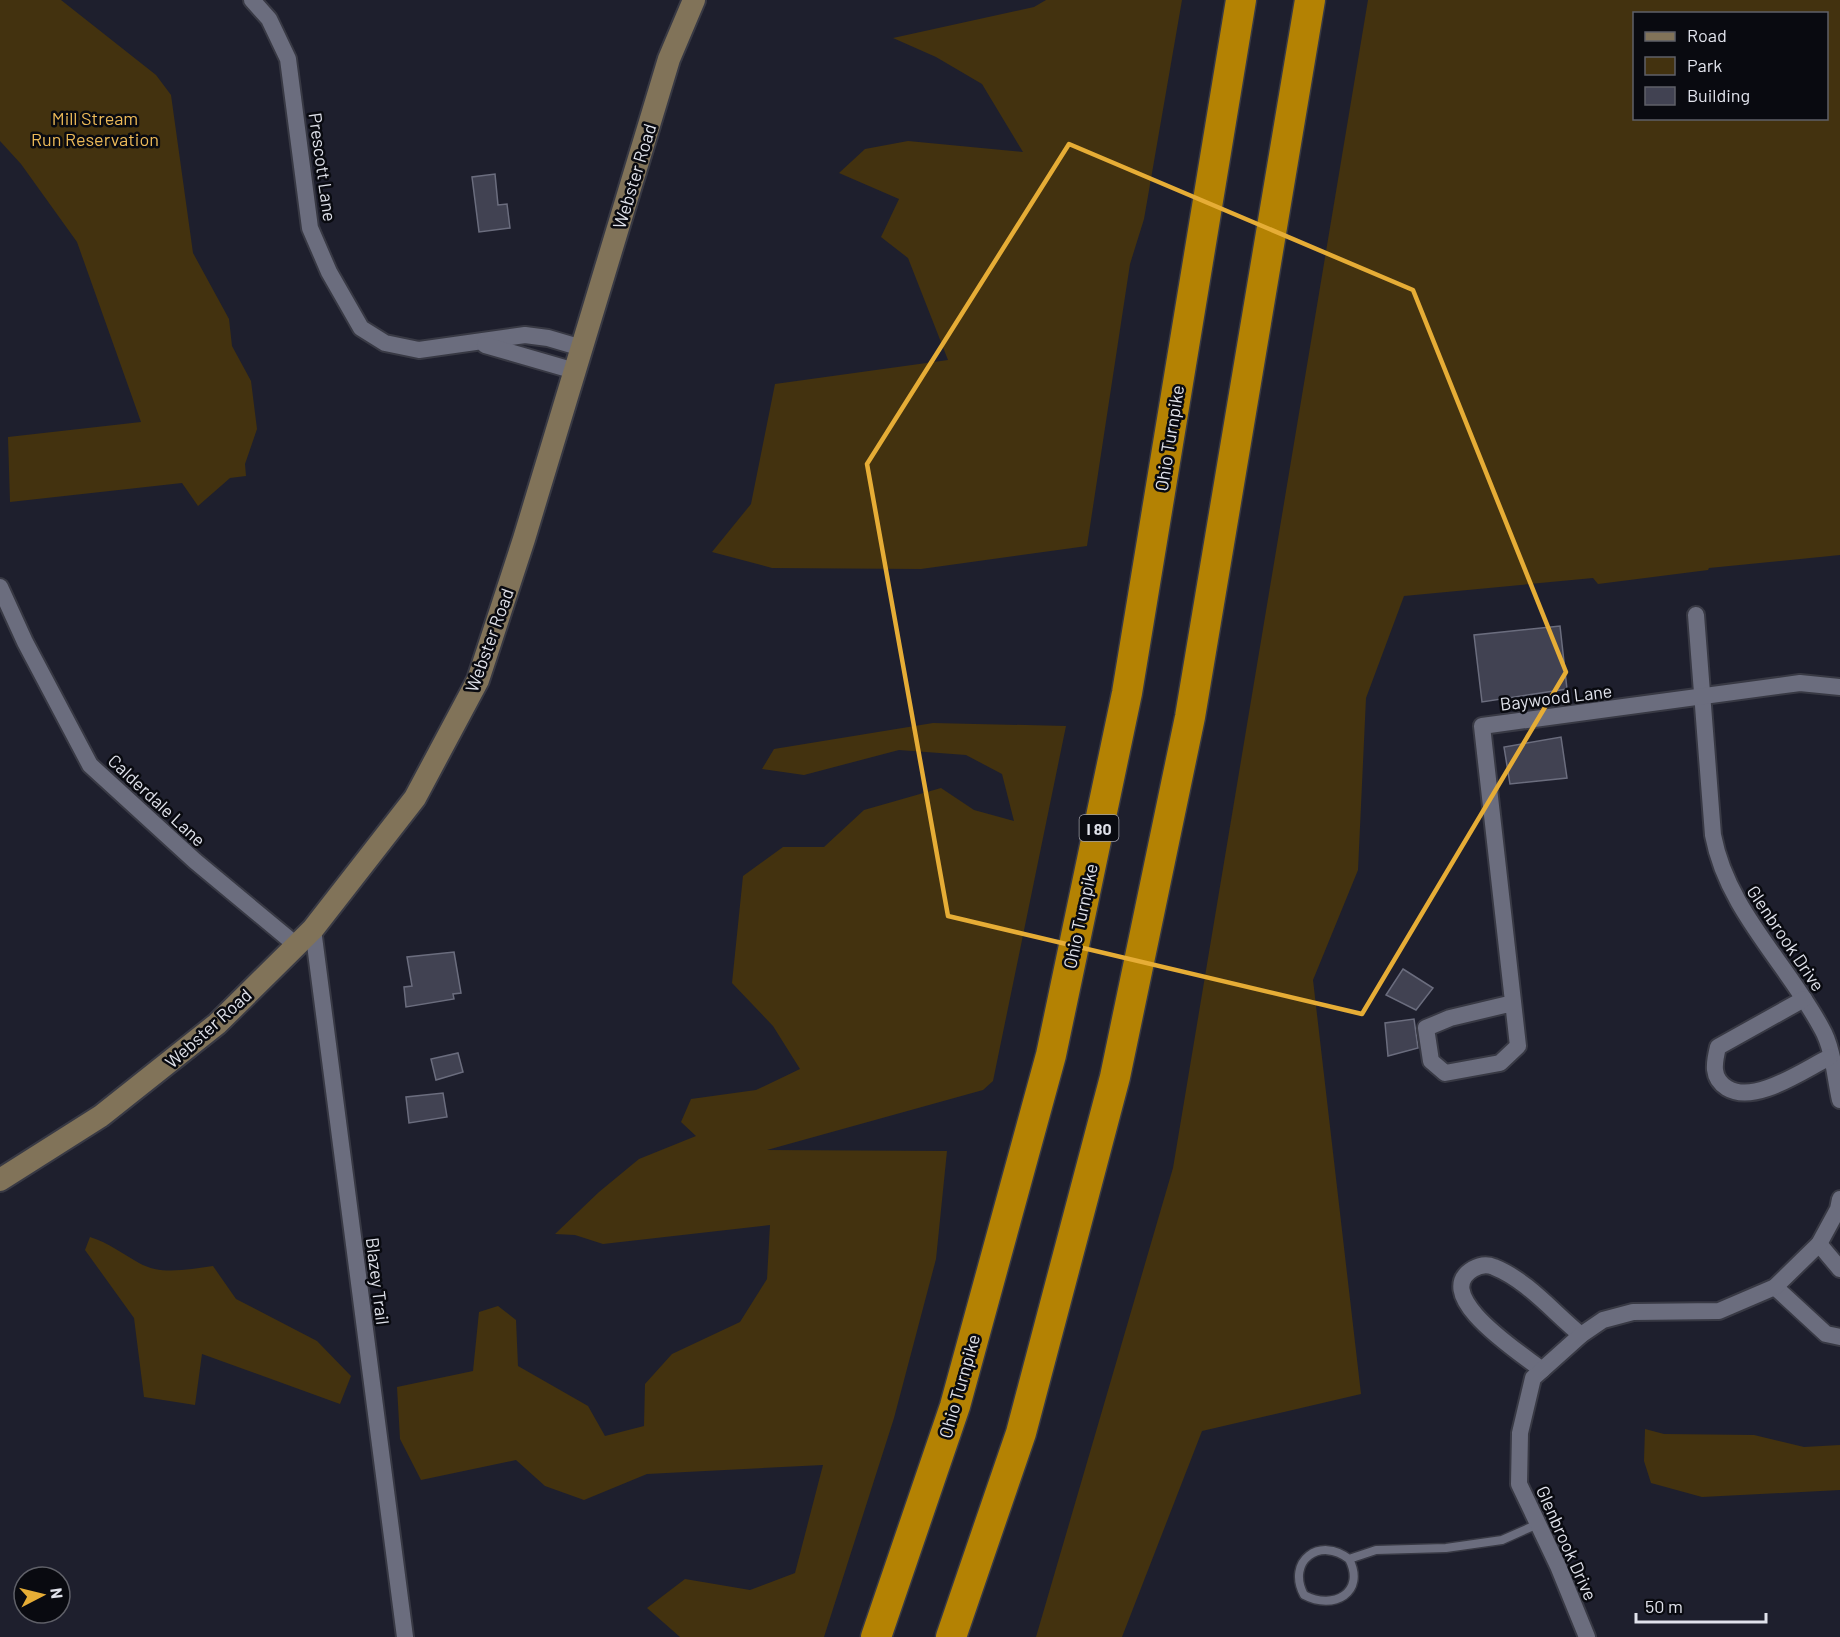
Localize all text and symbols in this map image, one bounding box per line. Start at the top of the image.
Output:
legend [1633,12,1828,120]
text: Road [1687,24,1727,46]
text: Park [1687,54,1722,76]
text: Building [1687,84,1750,106]
park label: Mill Stream Run Reservation [31,107,159,150]
street label: Prescott Lane [304,111,342,223]
street label: Webster Road [608,121,660,231]
street label: Ohio Turnpike [1150,383,1188,493]
street label: Webster Road [460,585,518,695]
street label: Baywood Lane [1499,679,1613,715]
street label: Calderdale Lane [104,749,210,851]
road number: I 80 [1080,815,1118,841]
street label: Ohio Turnpike [1058,861,1102,971]
street label: Glenbrook Drive [1742,881,1830,995]
street label: Webster Road [160,983,256,1073]
street label: Blazey Trail [362,1236,394,1326]
street label: Ohio Turnpike [934,1332,984,1440]
street label: Glenbrook Drive [1532,1482,1602,1604]
north arrow [12,1565,72,1625]
scale bar [1636,1586,1766,1624]
text: N [47,1587,67,1600]
text: 50 m [1645,1595,1683,1617]

